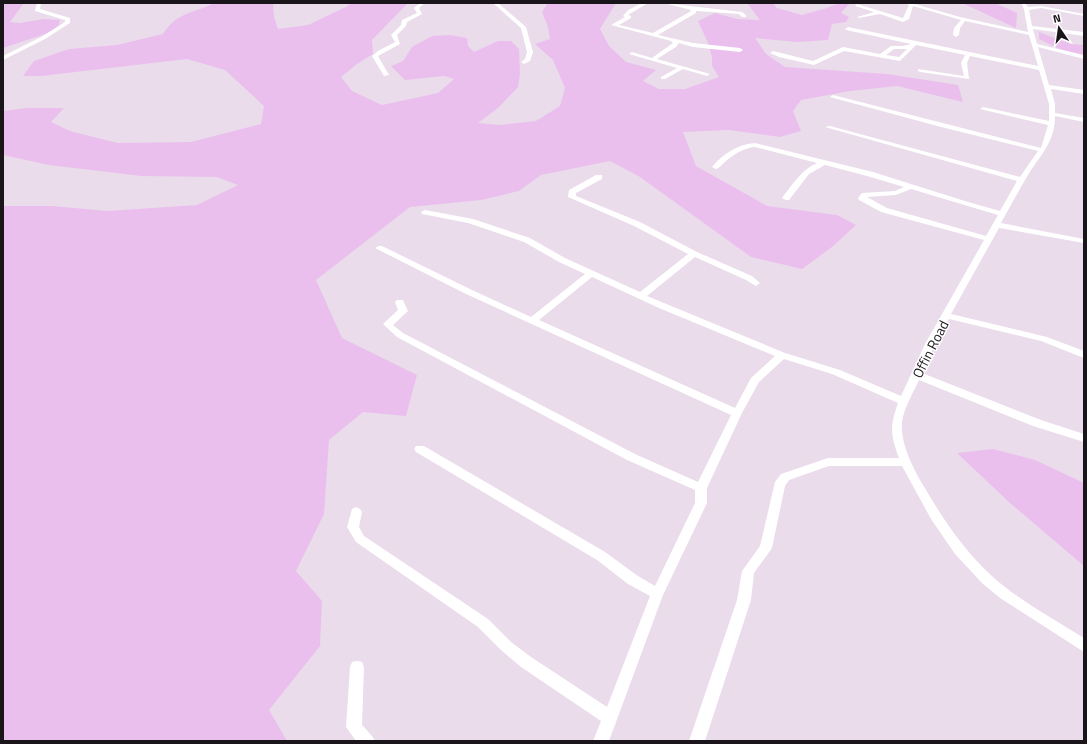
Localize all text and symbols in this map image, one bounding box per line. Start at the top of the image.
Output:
north arrow [1039,8,1079,48]
text: N [1051,10,1062,27]
street label: Offin Road [906,316,954,382]

